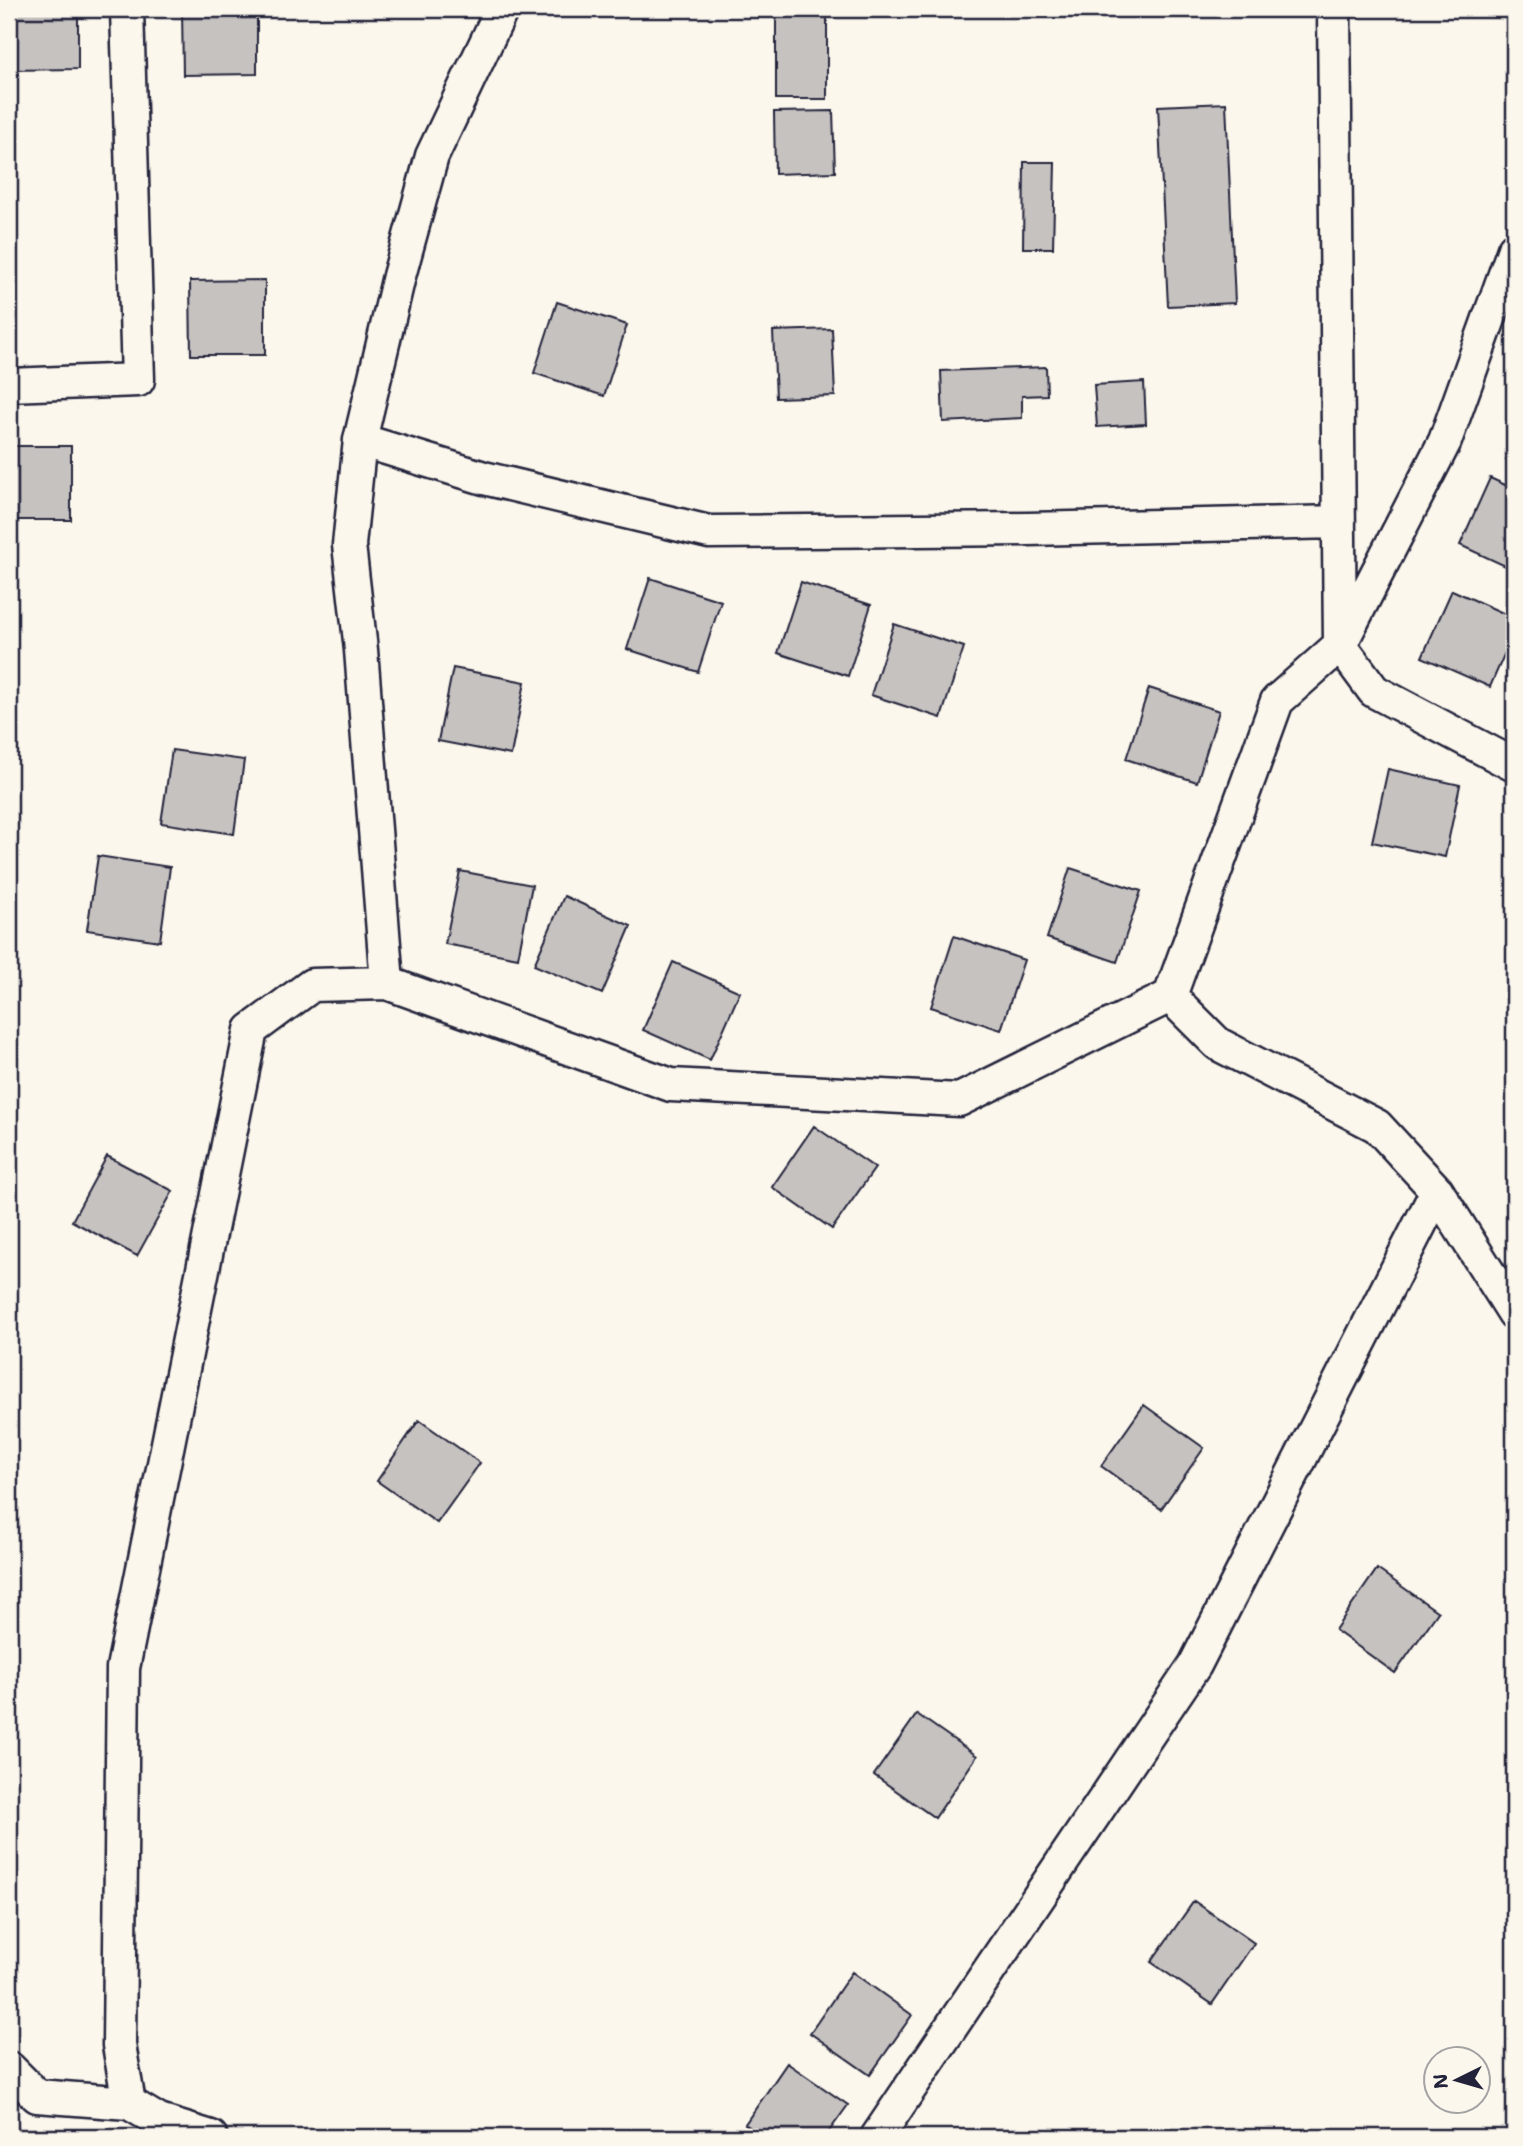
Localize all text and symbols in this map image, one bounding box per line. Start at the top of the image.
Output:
north arrow [1422,2044,1492,2114]
text: N [1427,2073,1454,2090]

